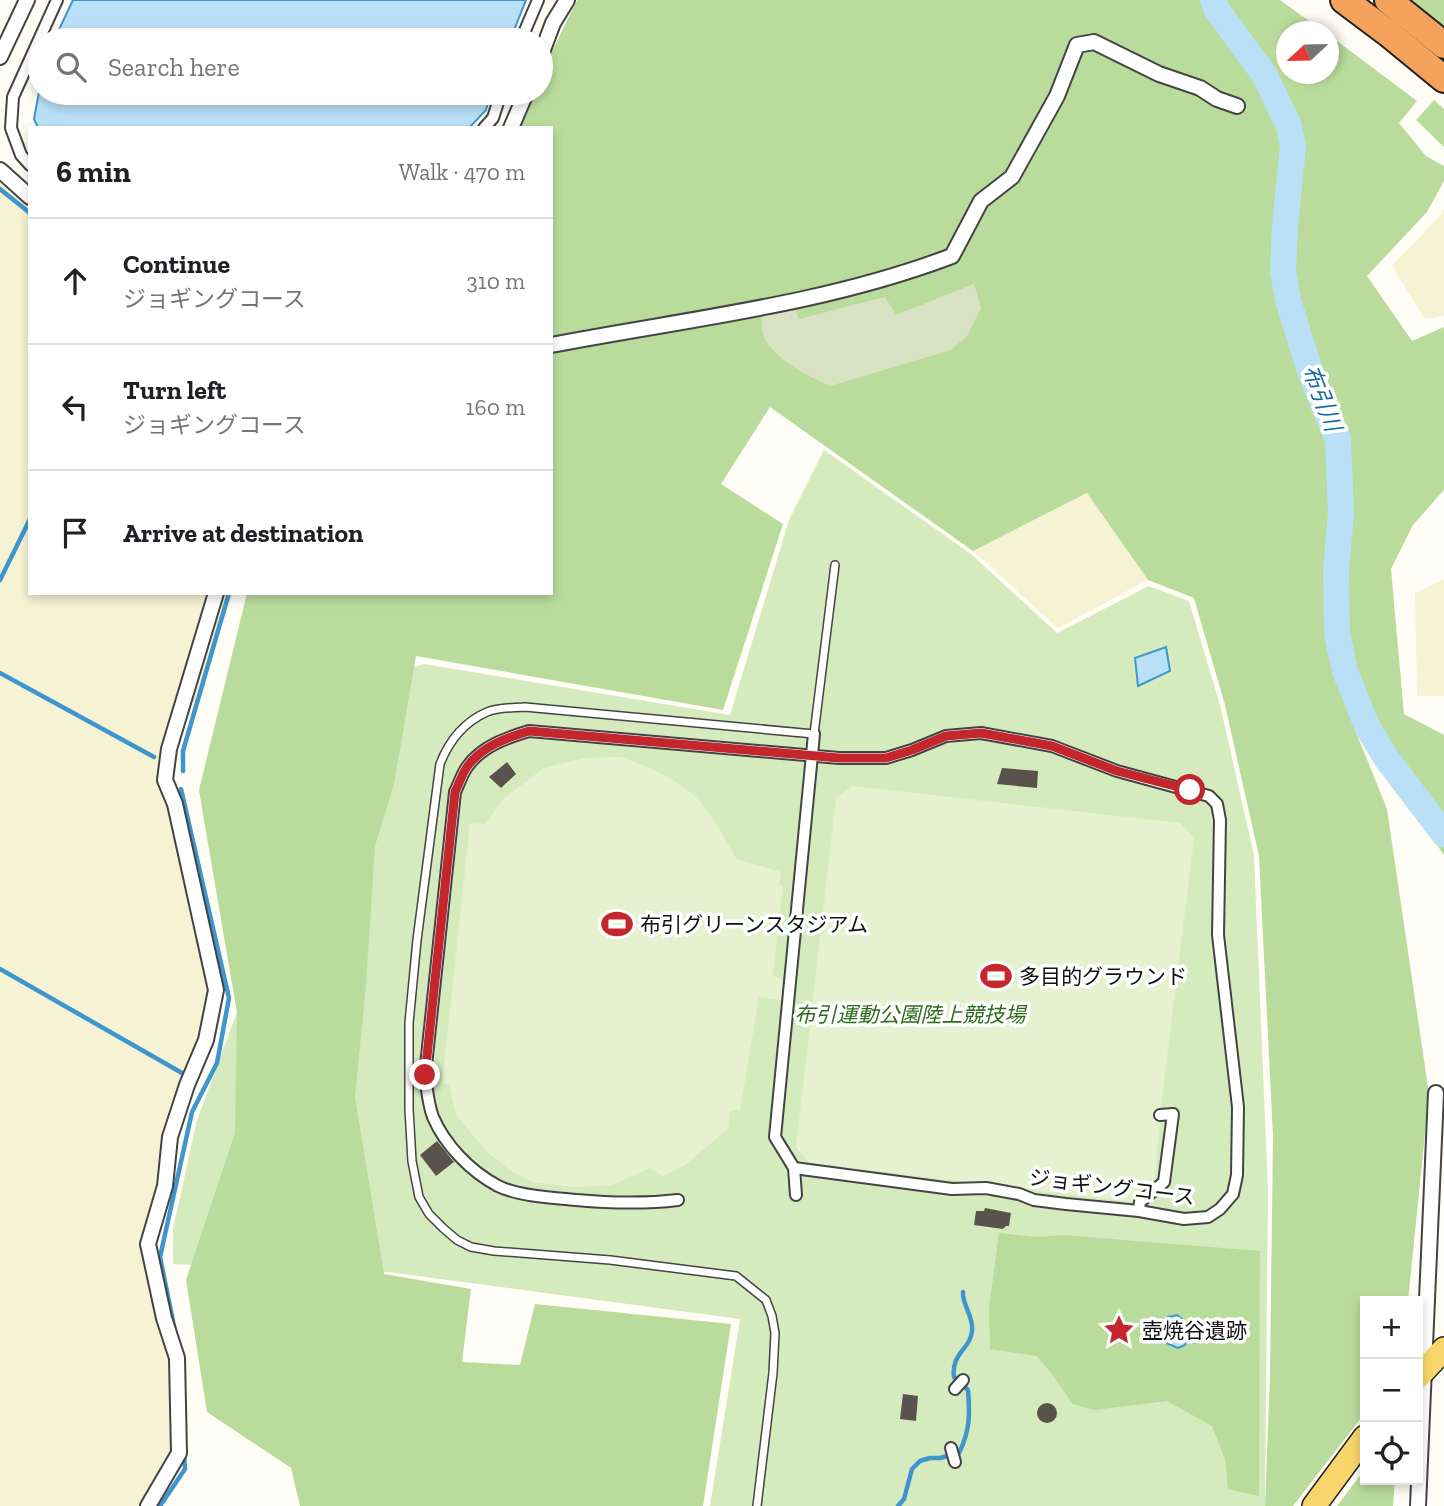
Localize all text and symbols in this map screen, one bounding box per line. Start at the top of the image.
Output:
north arrow [1276,21,1339,84]
search box [28,28,553,105]
icon: search [52,48,90,86]
text: Search here [108,51,240,83]
text: 6 min [56,154,131,190]
text: Walk · 470 m [399,158,525,186]
text: Continue [123,248,230,280]
icon: ahead [56,262,94,300]
text: 310 m [467,267,525,295]
text: ジョギングコース [123,285,306,313]
water label: 布引川 [1297,361,1349,438]
text: Turn left [123,374,226,406]
icon: left [56,388,94,426]
text: 160 m [466,393,525,421]
text: ジョギングコース [123,411,306,439]
icon: arrive [56,514,94,552]
text: Arrive at destination [123,517,363,549]
route start [1174,774,1205,805]
sports icon: 布引グリーンスタジアム [600,907,634,941]
place label: 布引グリーンスタジアム [640,912,868,937]
sports icon: 多目的グラウンド [979,959,1013,993]
place label: 多目的グラウンド [1019,964,1187,989]
park label: 布引運動公園陸上競技場 [795,1002,1027,1027]
route end [409,1059,440,1090]
street label: ジョギングコース [1028,1164,1196,1210]
map controls [1360,1296,1423,1485]
button: + [1360,1296,1423,1359]
place icon: 壺焼谷遺跡 [1102,1313,1136,1347]
place label: 壺焼谷遺跡 [1142,1318,1247,1343]
button: − [1360,1359,1423,1422]
button: locate [1360,1422,1423,1485]

